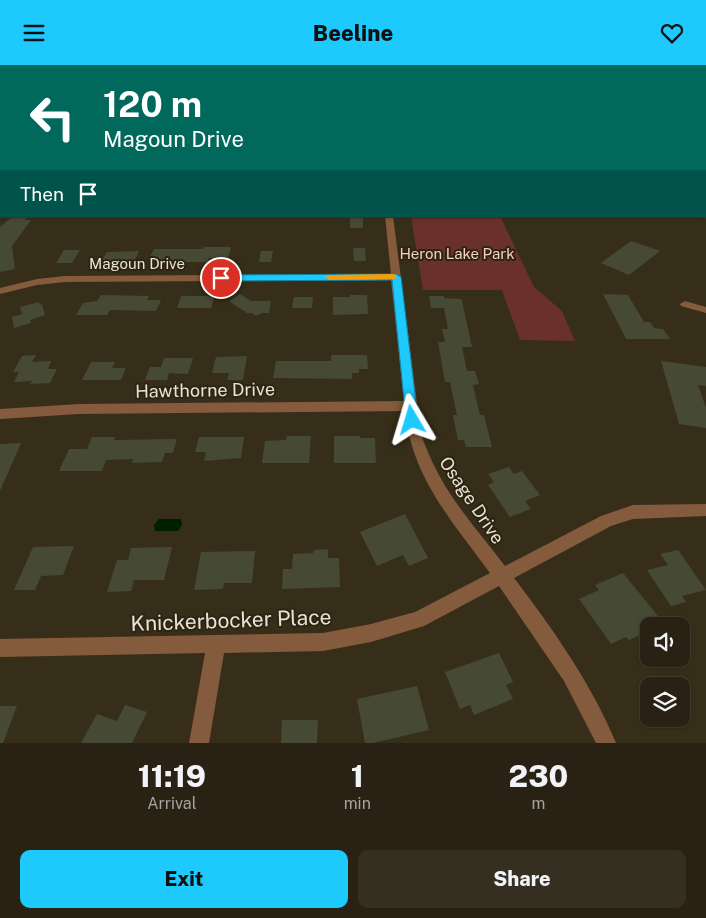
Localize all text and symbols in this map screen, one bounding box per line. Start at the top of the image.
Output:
icon: menu [20,19,48,47]
icon: heart [658,19,686,47]
text: Beeline [313,20,393,46]
text: 120 m [103,84,202,125]
icon: left [20,85,85,150]
text: Magoun Drive [103,126,244,152]
icon: arrive [74,180,102,208]
text: Then [20,183,64,205]
park label: Heron Lake Park [399,245,515,262]
street label: Magoun Drive [89,255,185,272]
pin [200,257,242,299]
icon: arrive [207,264,235,292]
street label: Hawthorne Drive [135,378,275,402]
position arrow [385,393,437,445]
street label: Osage Drive [435,452,509,548]
street label: Knickerbocker Place [130,604,332,636]
map controls [640,617,690,727]
button: sound [640,617,690,667]
button: layers [640,677,690,727]
text: 11:19 [138,758,206,794]
text: 1 [351,758,364,794]
text: 230 [509,758,568,794]
text: Arrival [147,794,197,813]
text: min [344,794,371,813]
text: m [532,794,545,813]
button: Exit [20,850,348,908]
button: Share [358,850,686,908]

